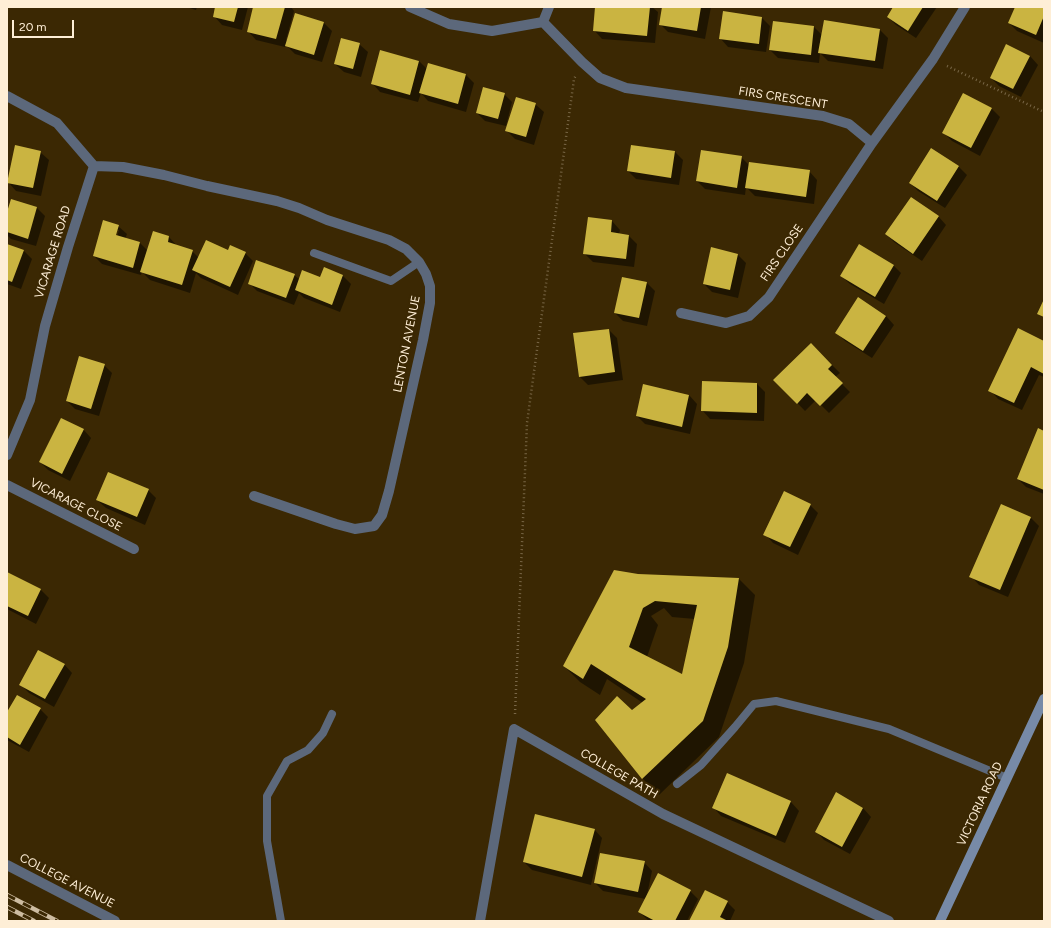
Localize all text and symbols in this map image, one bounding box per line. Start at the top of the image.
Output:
scale bar [14,12,76,38]
text: 20 m [19,20,47,34]
street label: FIRS CRESCENT [737,84,829,112]
street label: VICARAGE ROAD [32,204,74,300]
street label: FIRS CLOSE [758,222,806,284]
street label: LENTON AVENUE [391,294,423,394]
street label: VICARAGE CLOSE [28,476,124,534]
street label: COLLEGE PATH [578,746,660,802]
street label: VICTORIA ROAD [954,760,1006,848]
street label: COLLEGE AVENUE [17,851,117,911]

